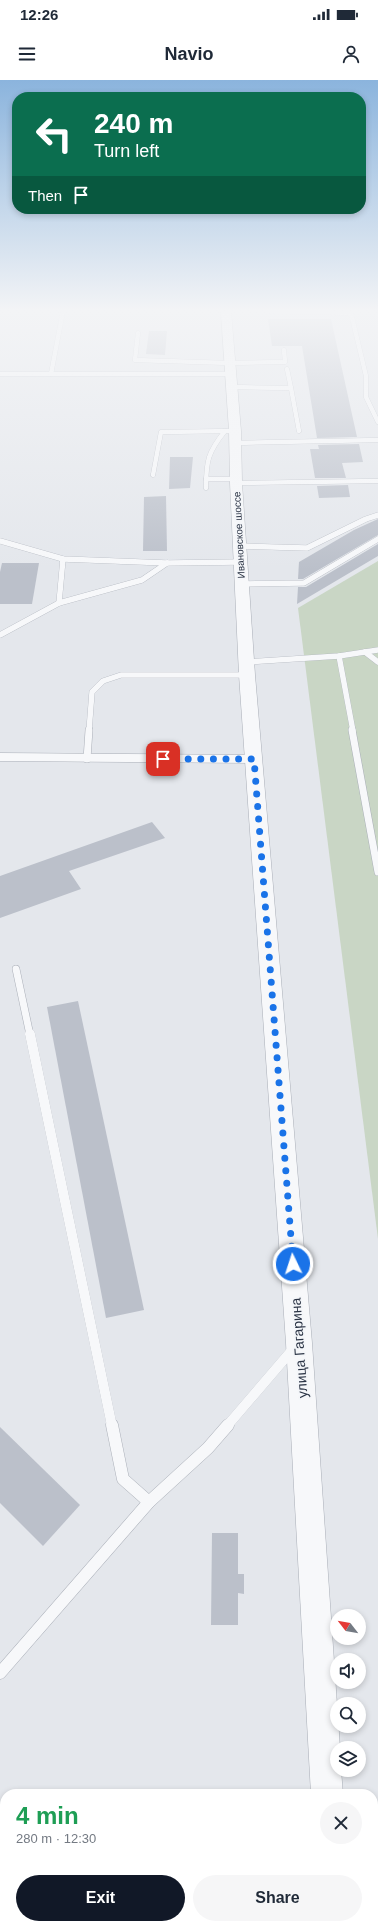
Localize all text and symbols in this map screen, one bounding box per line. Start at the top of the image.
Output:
text: 12:26 [20,6,58,23]
icon: menu [16,43,38,65]
icon: person [340,43,362,65]
text: Navio [164,44,214,64]
icon: left [28,108,80,160]
text: 240 m [94,108,173,139]
text: Turn left [94,141,159,161]
icon: arrive [70,184,92,206]
text: Then [28,187,62,204]
street label: Ивановское шоссе [231,491,247,579]
pin [146,742,180,776]
icon: arrive [152,748,174,770]
position arrow [272,1243,314,1285]
street label: улица Гагарина [287,1297,310,1399]
north arrow [330,1609,366,1645]
map controls [330,1609,366,1777]
button: sound [330,1653,366,1689]
button: search [330,1697,366,1733]
button: layers [330,1741,366,1777]
text: 4 min [16,1802,79,1829]
button: close [320,1802,362,1844]
text: 280 m · 12:30 [16,1831,96,1846]
button: Exit [16,1875,185,1921]
button: Share [193,1875,362,1921]

